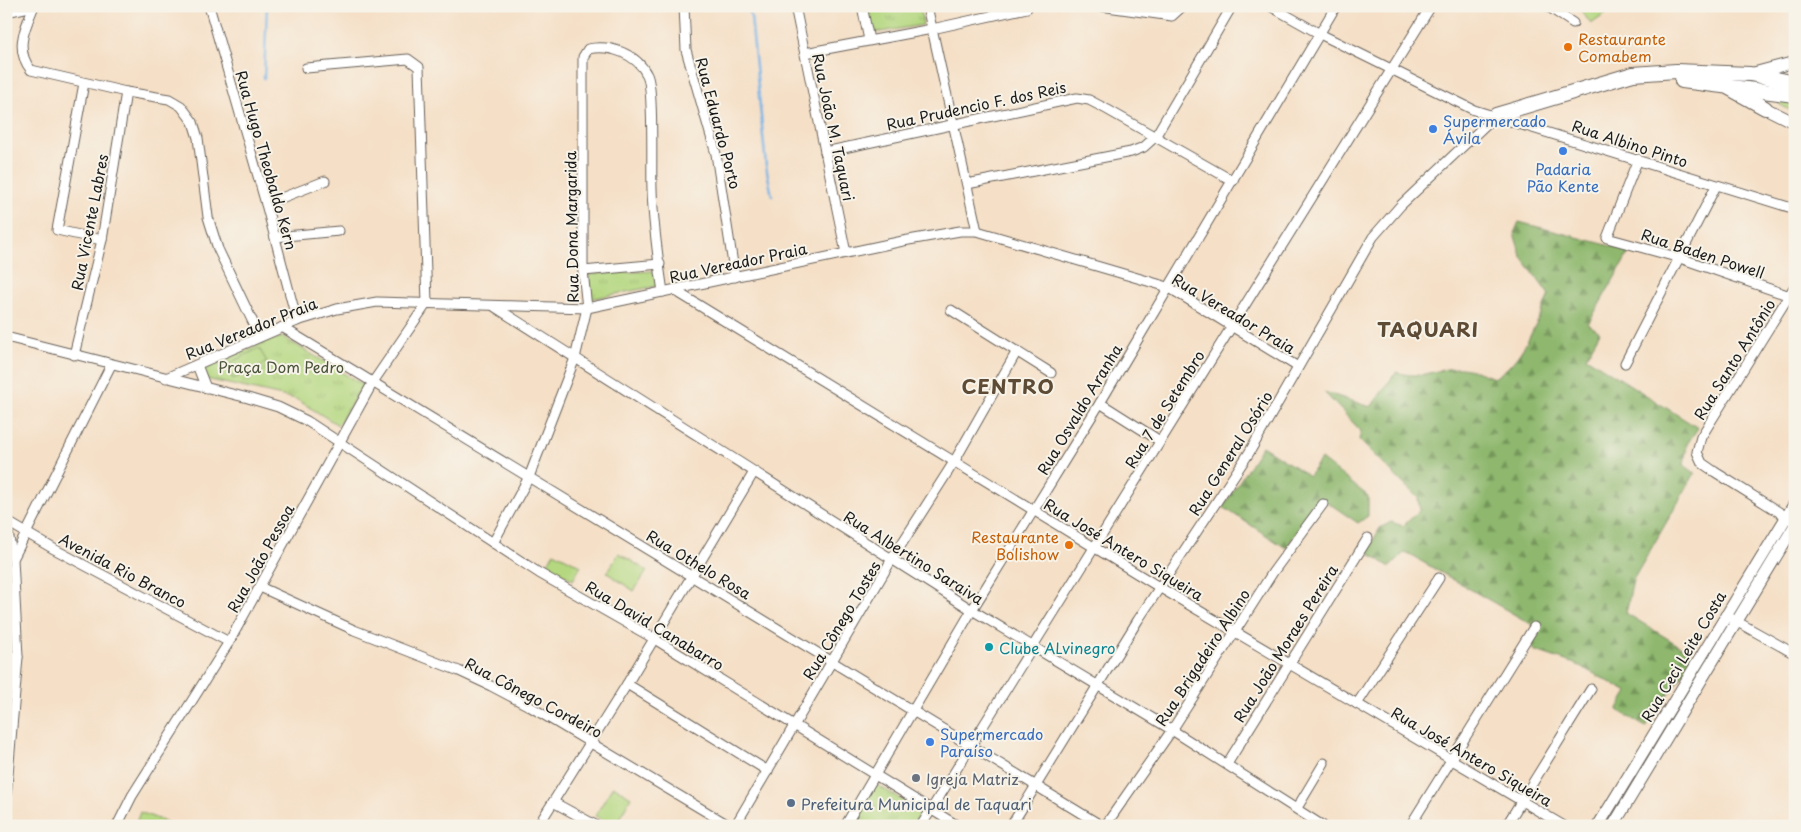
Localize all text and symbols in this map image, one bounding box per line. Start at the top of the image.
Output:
place label: Restaurante Comabem [1578,27,1666,67]
marker: Restaurante Comabem [1562,41,1574,53]
street label: Rua João M. Taquari [807,51,861,203]
street label: Rua Eduardo Porto [690,55,748,191]
street label: Rua Hugo Theobaldo Kern [230,68,304,252]
street label: Rua Prudencio F. dos Reis [884,75,1068,135]
place label: Supermercado Ávila [1443,109,1546,149]
street label: Rua Albino Pinto [1569,113,1691,173]
marker: Supermercado Ávila [1427,123,1439,135]
marker: Padaria Pão Kente [1557,145,1569,157]
street label: Rua Dona Margarida [558,150,584,303]
street label: Rua Vicente Labres [64,152,114,292]
place label: Padaria Pão Kente [1527,157,1599,197]
street label: Rua Baden Powell [1638,222,1768,284]
street label: Rua Vereador Praia [667,236,810,288]
street label: Rua Vereador Praia [1168,267,1301,359]
street label: Rua Vereador Praia [182,291,321,365]
street label: Rua Santo Antônio [1688,294,1780,424]
district label: TAQUARI [1377,314,1479,344]
street label: Rua Osvaldo Aranha [1031,339,1128,479]
street label: Rua 7 de Setembro [1118,345,1210,473]
park label: Praça Dom Pedro [218,355,344,378]
district label: CENTRO [961,371,1055,401]
street label: Rua General Osório [1182,386,1278,520]
street label: Rua José Antero Siqueira [1040,492,1209,606]
street label: Rua João Pessoa [221,499,300,616]
street label: Rua Albertino Saraiva [839,504,989,610]
street label: Rua Othelo Rosa [642,524,756,605]
place label: Restaurante Bolishow [971,525,1060,565]
street label: Avenida Rio Branco [55,527,191,613]
marker: Restaurante Bolishow [1063,539,1075,551]
street label: Rua Cônego Tostes [796,556,886,684]
street label: Rua João Moraes Pereira [1227,559,1343,726]
street label: Rua David Canabarro [581,574,729,676]
street label: Rua Brigadeiro Albino [1149,584,1255,730]
street label: Rua Ceci Leite Costa [1635,586,1732,726]
place label: Clube ALvinegro [999,636,1116,659]
marker: Clube ALvinegro [983,641,995,653]
street label: Rua Cônego Cordeiro [461,651,607,743]
street label: Rua José Antero Siqueira [1387,700,1557,812]
place label: Supermercado Paraíso [940,722,1043,762]
marker: Supermercado Paraíso [924,736,936,748]
place label: Igreja Matriz [926,767,1019,790]
marker: Igreja Matriz [910,772,922,784]
place label: Prefeitura Municipal de Taquari [801,792,1032,815]
marker: Prefeitura Municipal de Taquari [785,797,797,809]

